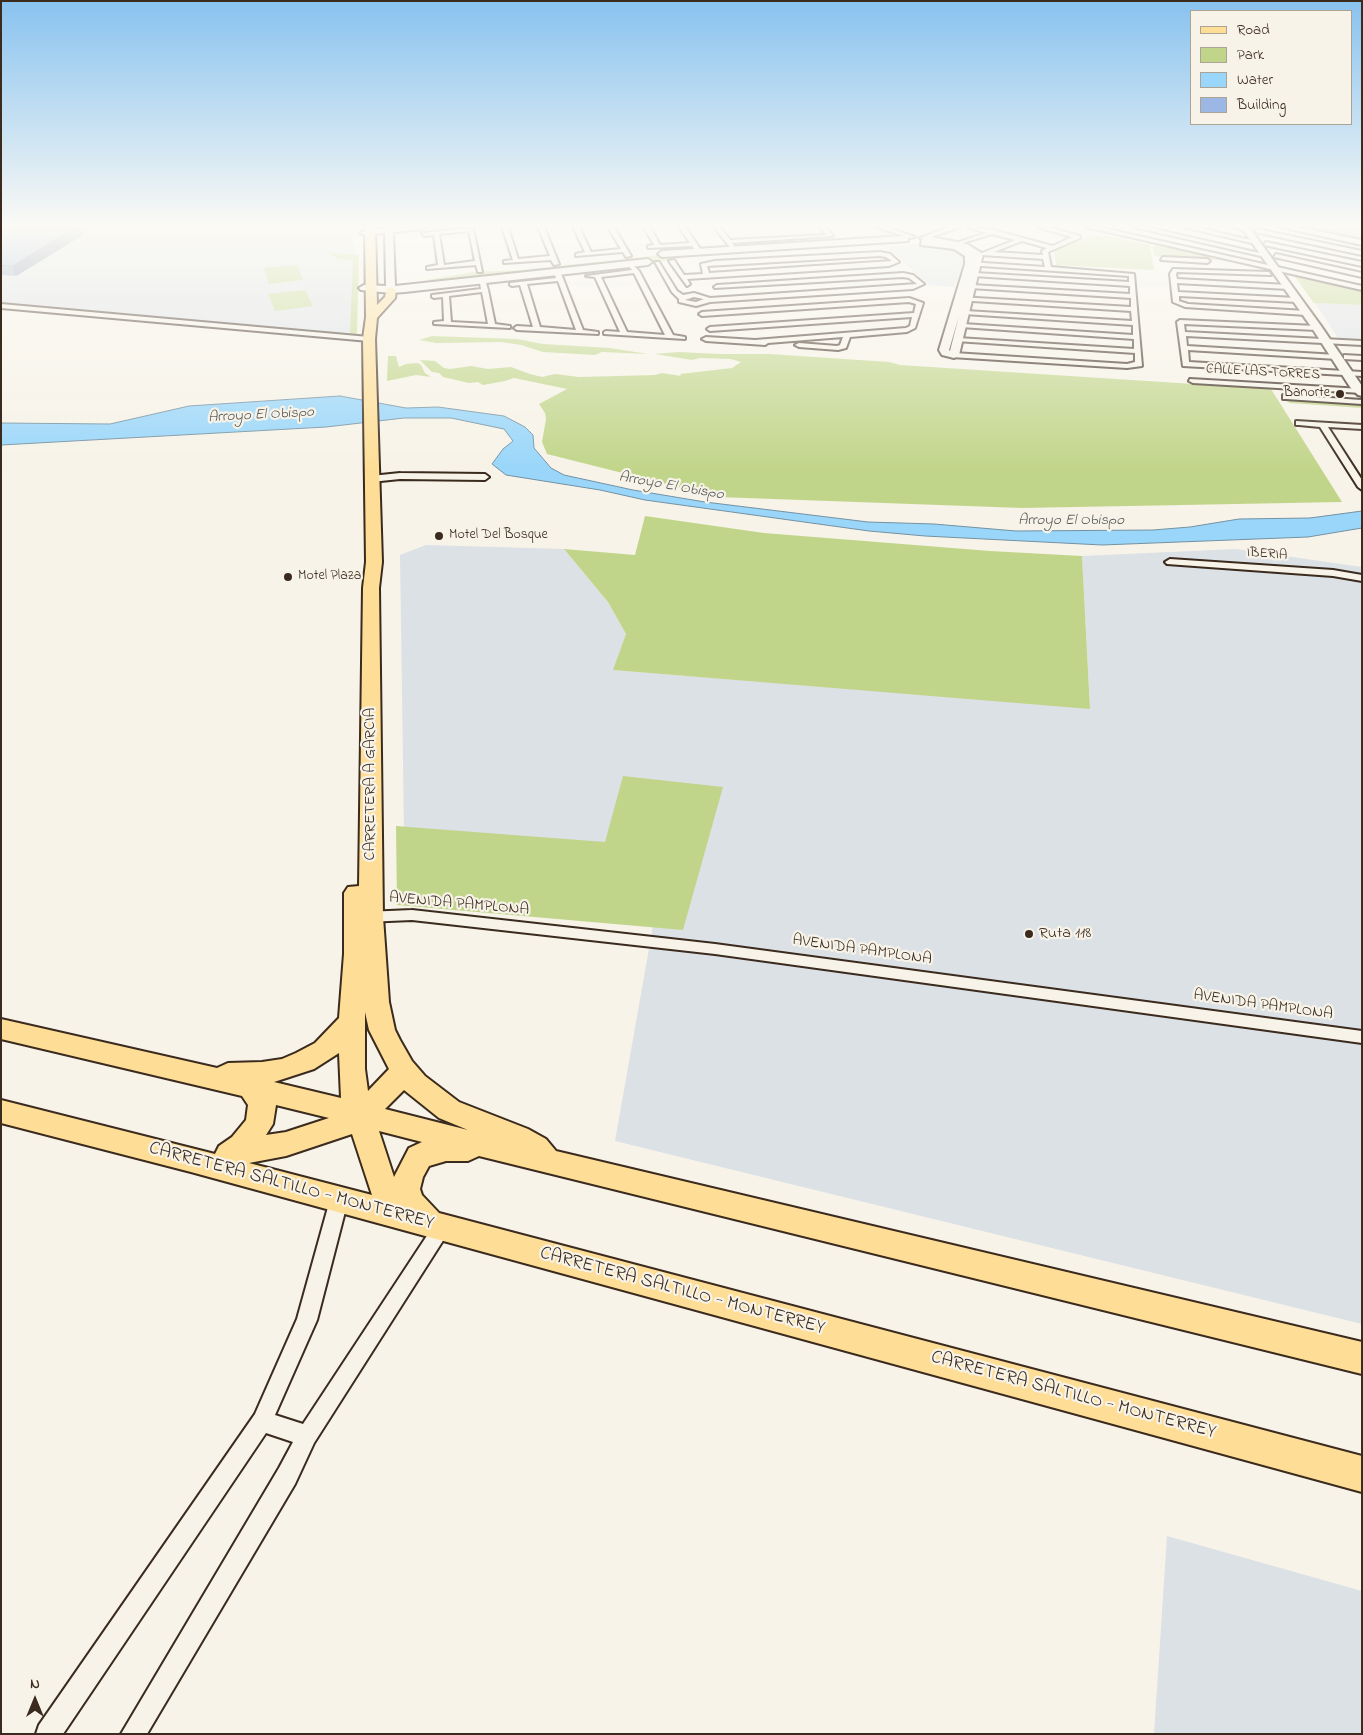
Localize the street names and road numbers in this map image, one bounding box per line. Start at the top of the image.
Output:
street label: CALLE LAS TORRES [1205,362,1321,384]
street label: IBERIA [1246,545,1288,565]
street label: CARRETERA A GARCIA [361,708,381,860]
street label: AVENIDA PAMPLONA [388,889,530,921]
street label: AVENIDA PAMPLONA [791,932,933,970]
street label: AVENIDA PAMPLONA [1192,987,1334,1025]
street label: CARRETERA SALTILLO - MONTERREY [146,1138,436,1236]
street label: CARRETERA SALTILLO - MONTERREY [537,1243,827,1341]
street label: CARRETERA SALTILLO - MONTERREY [928,1347,1218,1445]

